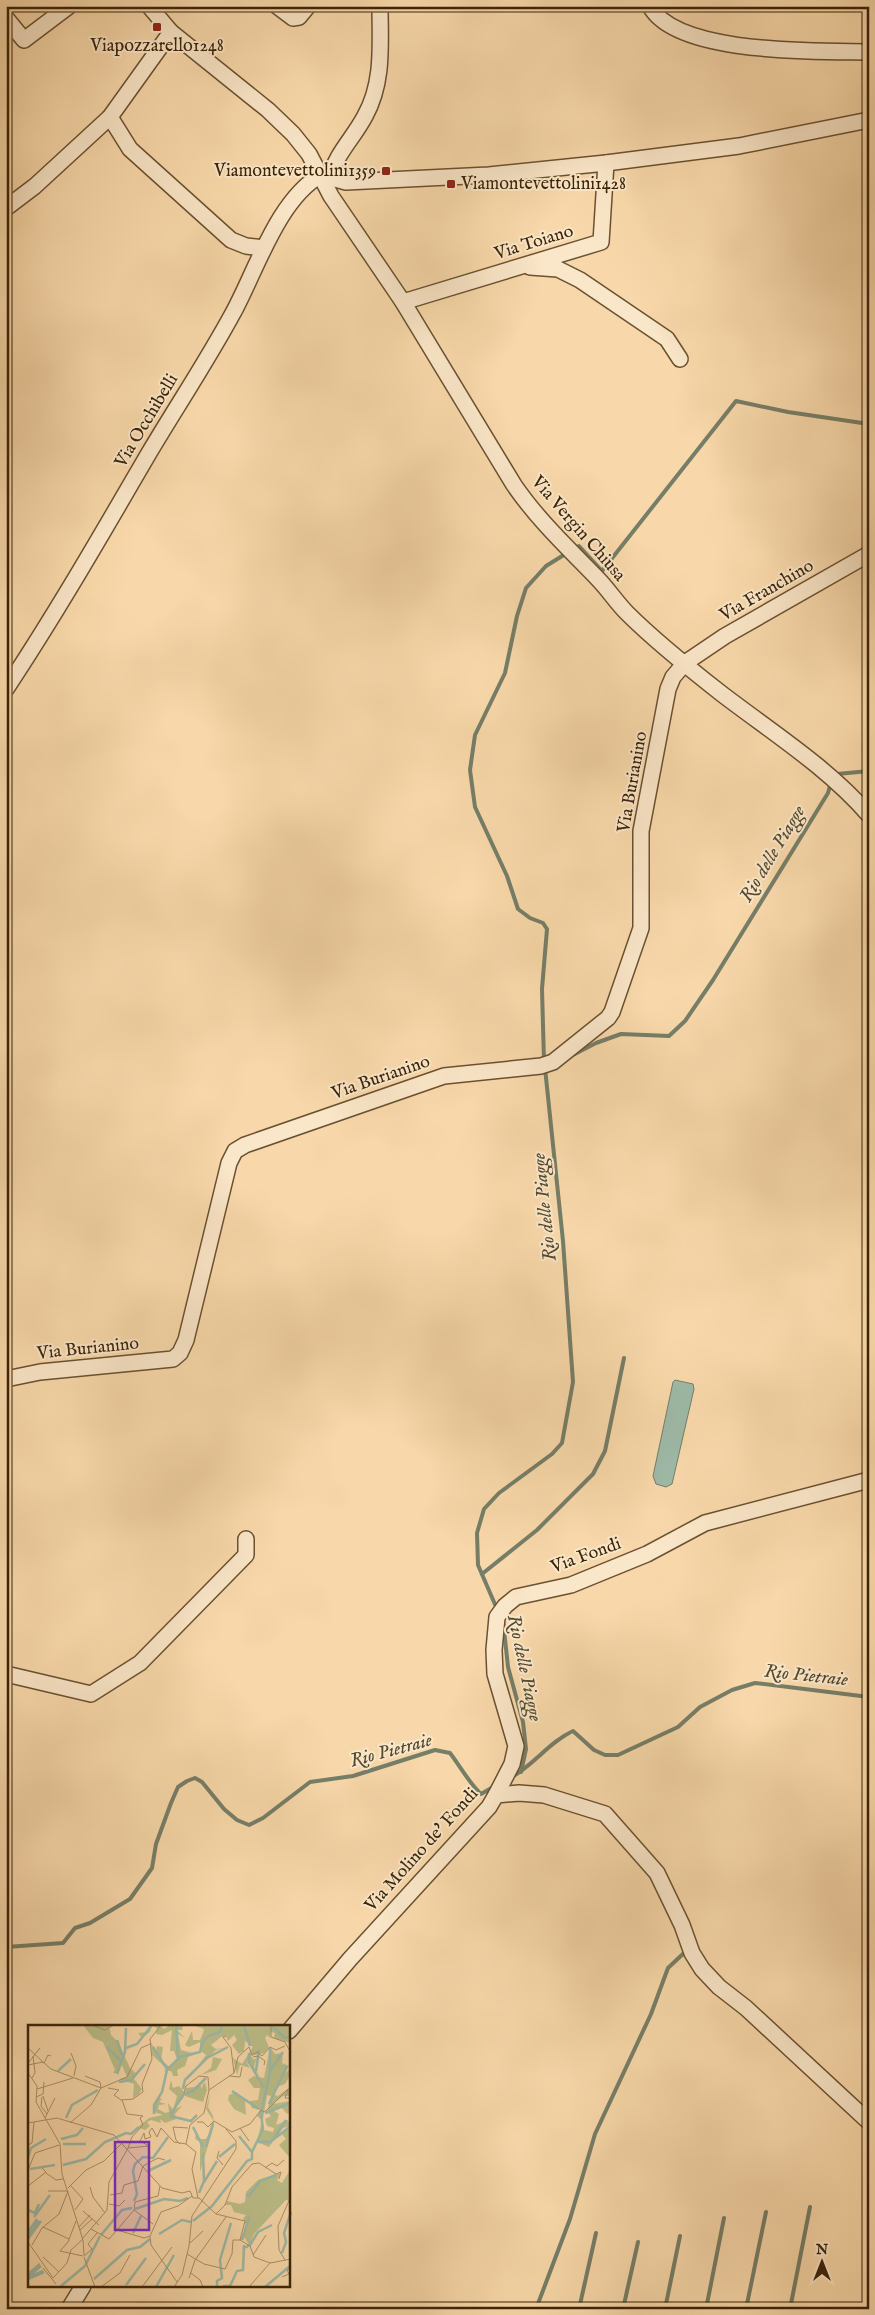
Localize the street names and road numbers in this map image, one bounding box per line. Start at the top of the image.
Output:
street label: Via Toiano [491,220,577,266]
street label: Via Occhibelli [109,370,184,473]
street label: Via Vergin Chiusa [525,471,630,587]
street label: Via Franchino [715,555,818,628]
street label: Via Burianino [613,729,653,835]
street label: Via Burianino [328,1050,433,1106]
street label: Via Burianino [35,1332,140,1366]
street label: Via Fondi [547,1533,624,1580]
street label: Via Molino de' Fondi [360,1783,484,1918]

